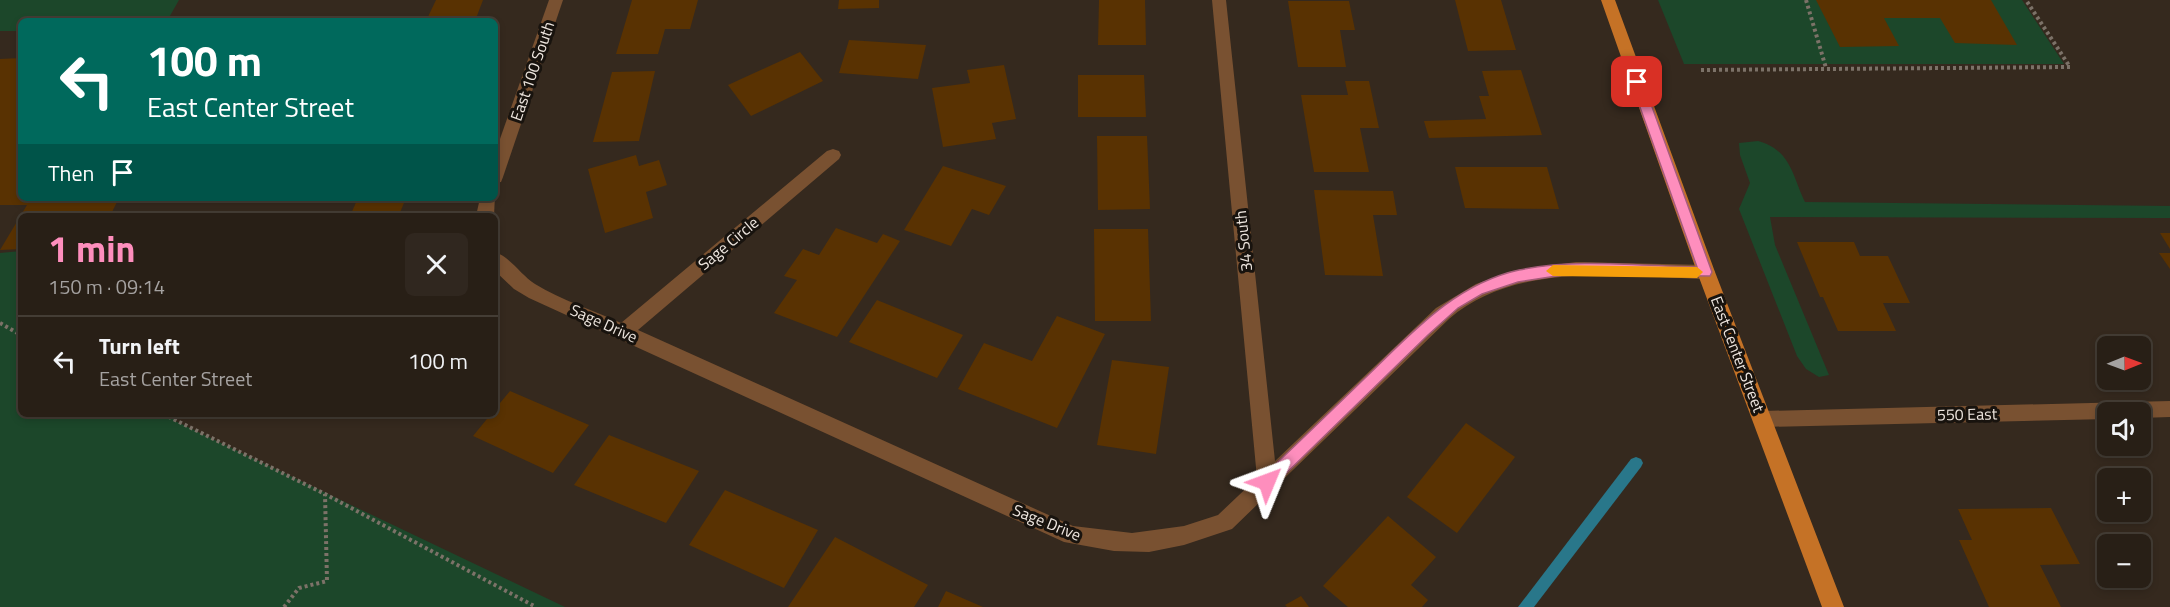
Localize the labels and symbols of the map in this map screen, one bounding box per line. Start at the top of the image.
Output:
street label: East 100 South [504,18,560,124]
pin [1611,56,1662,107]
street label: 34 South [1228,209,1258,273]
street label: Sage Circle [692,210,764,276]
street label: East Center Street [1705,292,1771,416]
street label: Sage Drive [566,297,642,349]
north arrow [2097,336,2151,390]
street label: 550 East [1937,401,1998,427]
position arrow [1235,450,1299,514]
street label: Sage Drive [1009,497,1085,547]

